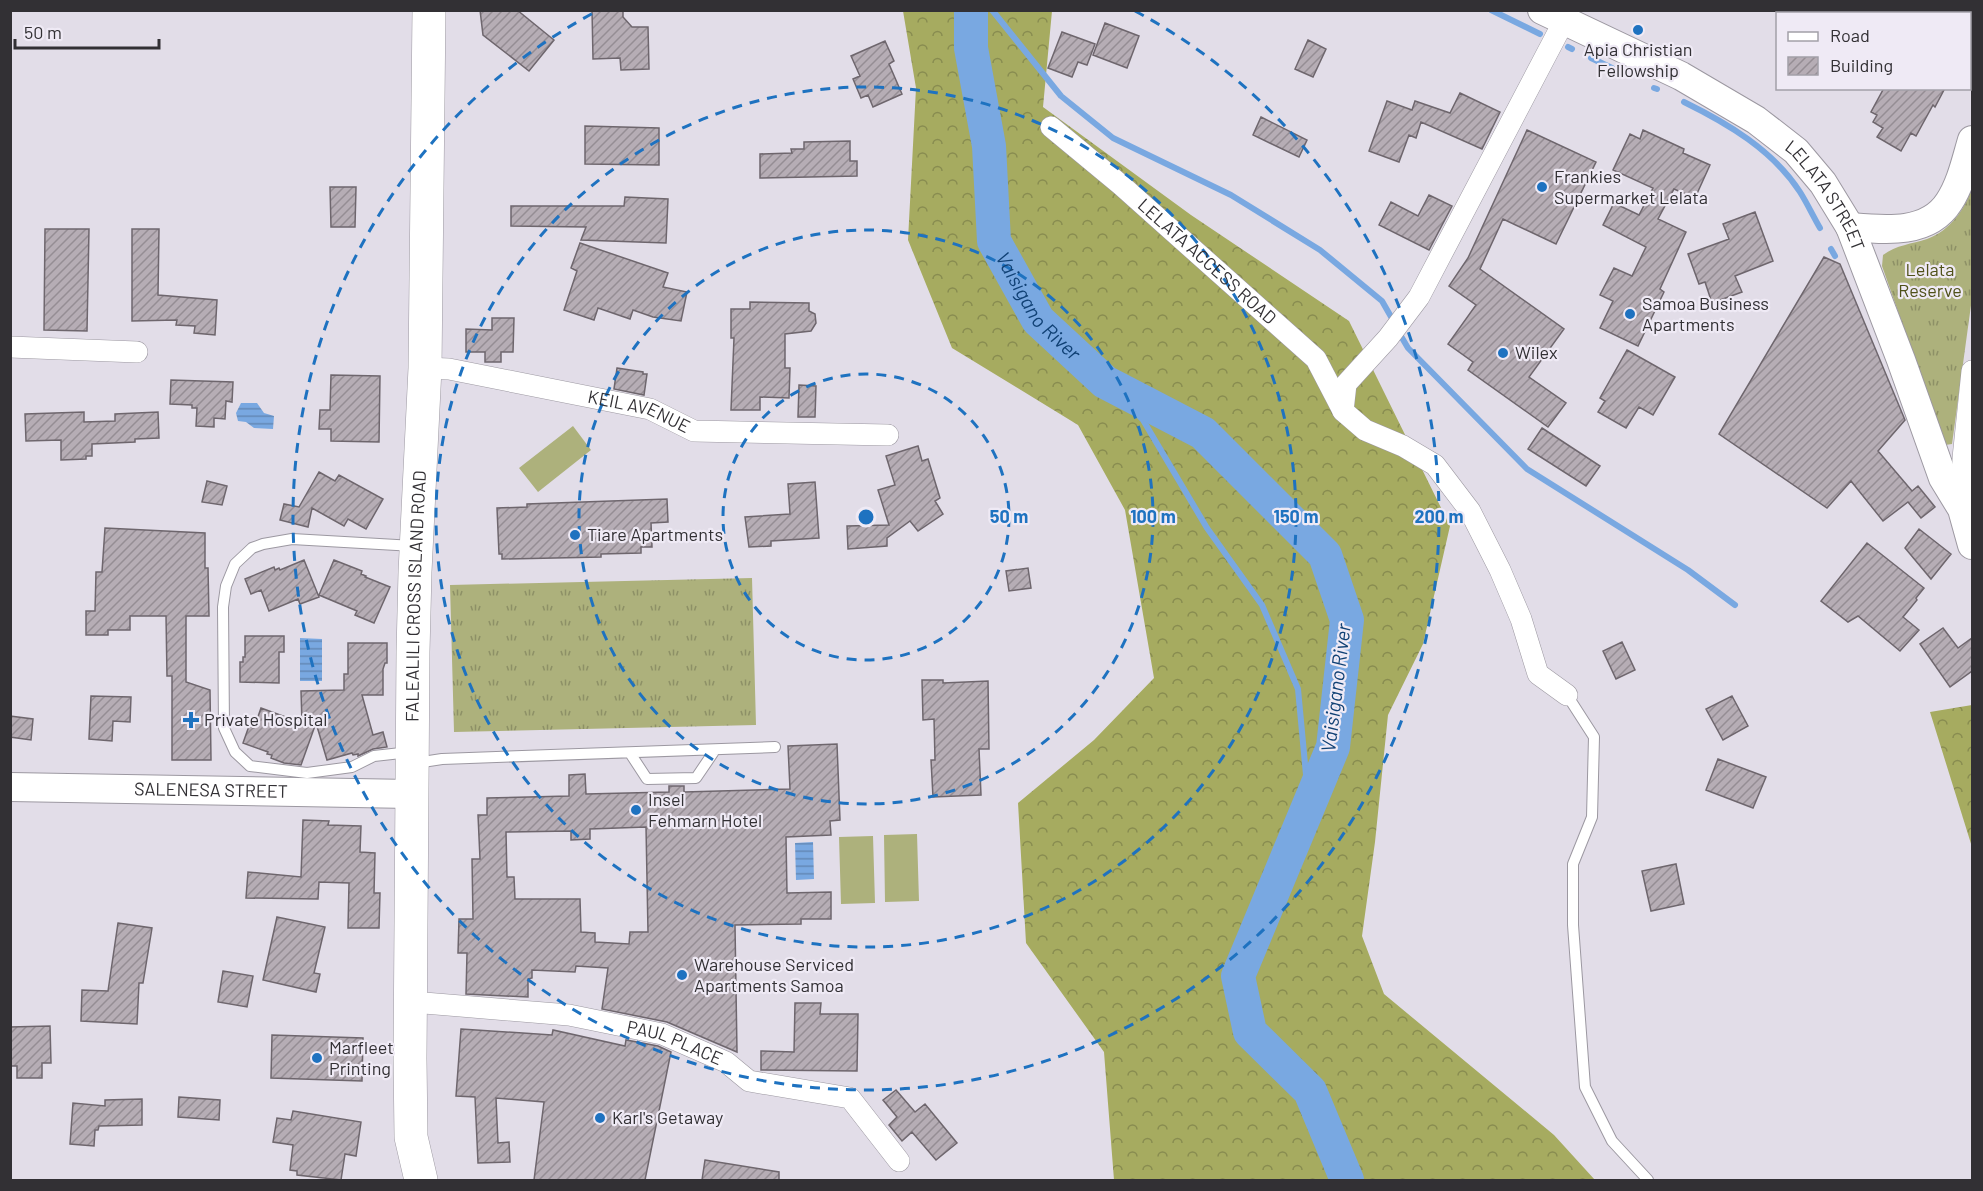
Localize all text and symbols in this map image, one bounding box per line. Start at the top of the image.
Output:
scale bar [15,12,159,50]
legend [1776,12,1971,90]
text: 50 m [24,21,62,43]
marker: Apia Christian Fellowship [1631,23,1645,37]
text: Road [1830,24,1870,46]
place label: Apia Christian Fellowship [1584,38,1692,81]
text: Building [1830,54,1893,76]
street label: LELATA STREET [1781,135,1870,254]
place label: Frankies Supermarket Lelata [1554,165,1708,208]
marker: Frankies Supermarket Lelata [1535,180,1549,194]
street label: LELATA ACCESS ROAD [1134,193,1281,328]
water label: Vaisigano River [991,247,1087,365]
park label: Lelata Reserve [1898,258,1962,301]
place label: Samoa Business Apartments [1642,292,1769,335]
marker: Samoa Business Apartments [1623,307,1637,321]
place label: Wilex [1515,341,1558,363]
marker: Wilex [1496,346,1510,360]
street label: KEIL AVENUE [586,385,694,437]
street label: FALEALILI CROSS ISLAND ROAD [400,470,430,722]
text: 50 m [990,505,1028,527]
text: 100 m [1130,505,1176,527]
text: 150 m [1274,505,1318,527]
text: 200 m [1414,505,1464,527]
centre of rings [856,507,876,527]
place label: Tiare Apartments [587,523,723,545]
marker: Tiare Apartments [568,528,582,542]
water label: Vaisigano River [1315,621,1355,753]
place label: Private Hospital [204,708,327,730]
marker: Private Hospital [182,711,200,729]
street label: SALENESA STREET [134,777,288,802]
place label: Insel Fehmarn Hotel [648,788,762,831]
marker: Insel Fehmarn Hotel [629,803,643,817]
place label: Warehouse Serviced Apartments Samoa [694,953,854,996]
marker: Warehouse Serviced Apartments Samoa [675,968,689,982]
street label: PAUL PLACE [625,1015,726,1069]
place label: Marfleet Printing [329,1036,394,1079]
marker: Marfleet Printing [310,1051,324,1065]
place label: Karl's Getaway [612,1106,723,1128]
marker: Karl's Getaway [593,1111,607,1125]

